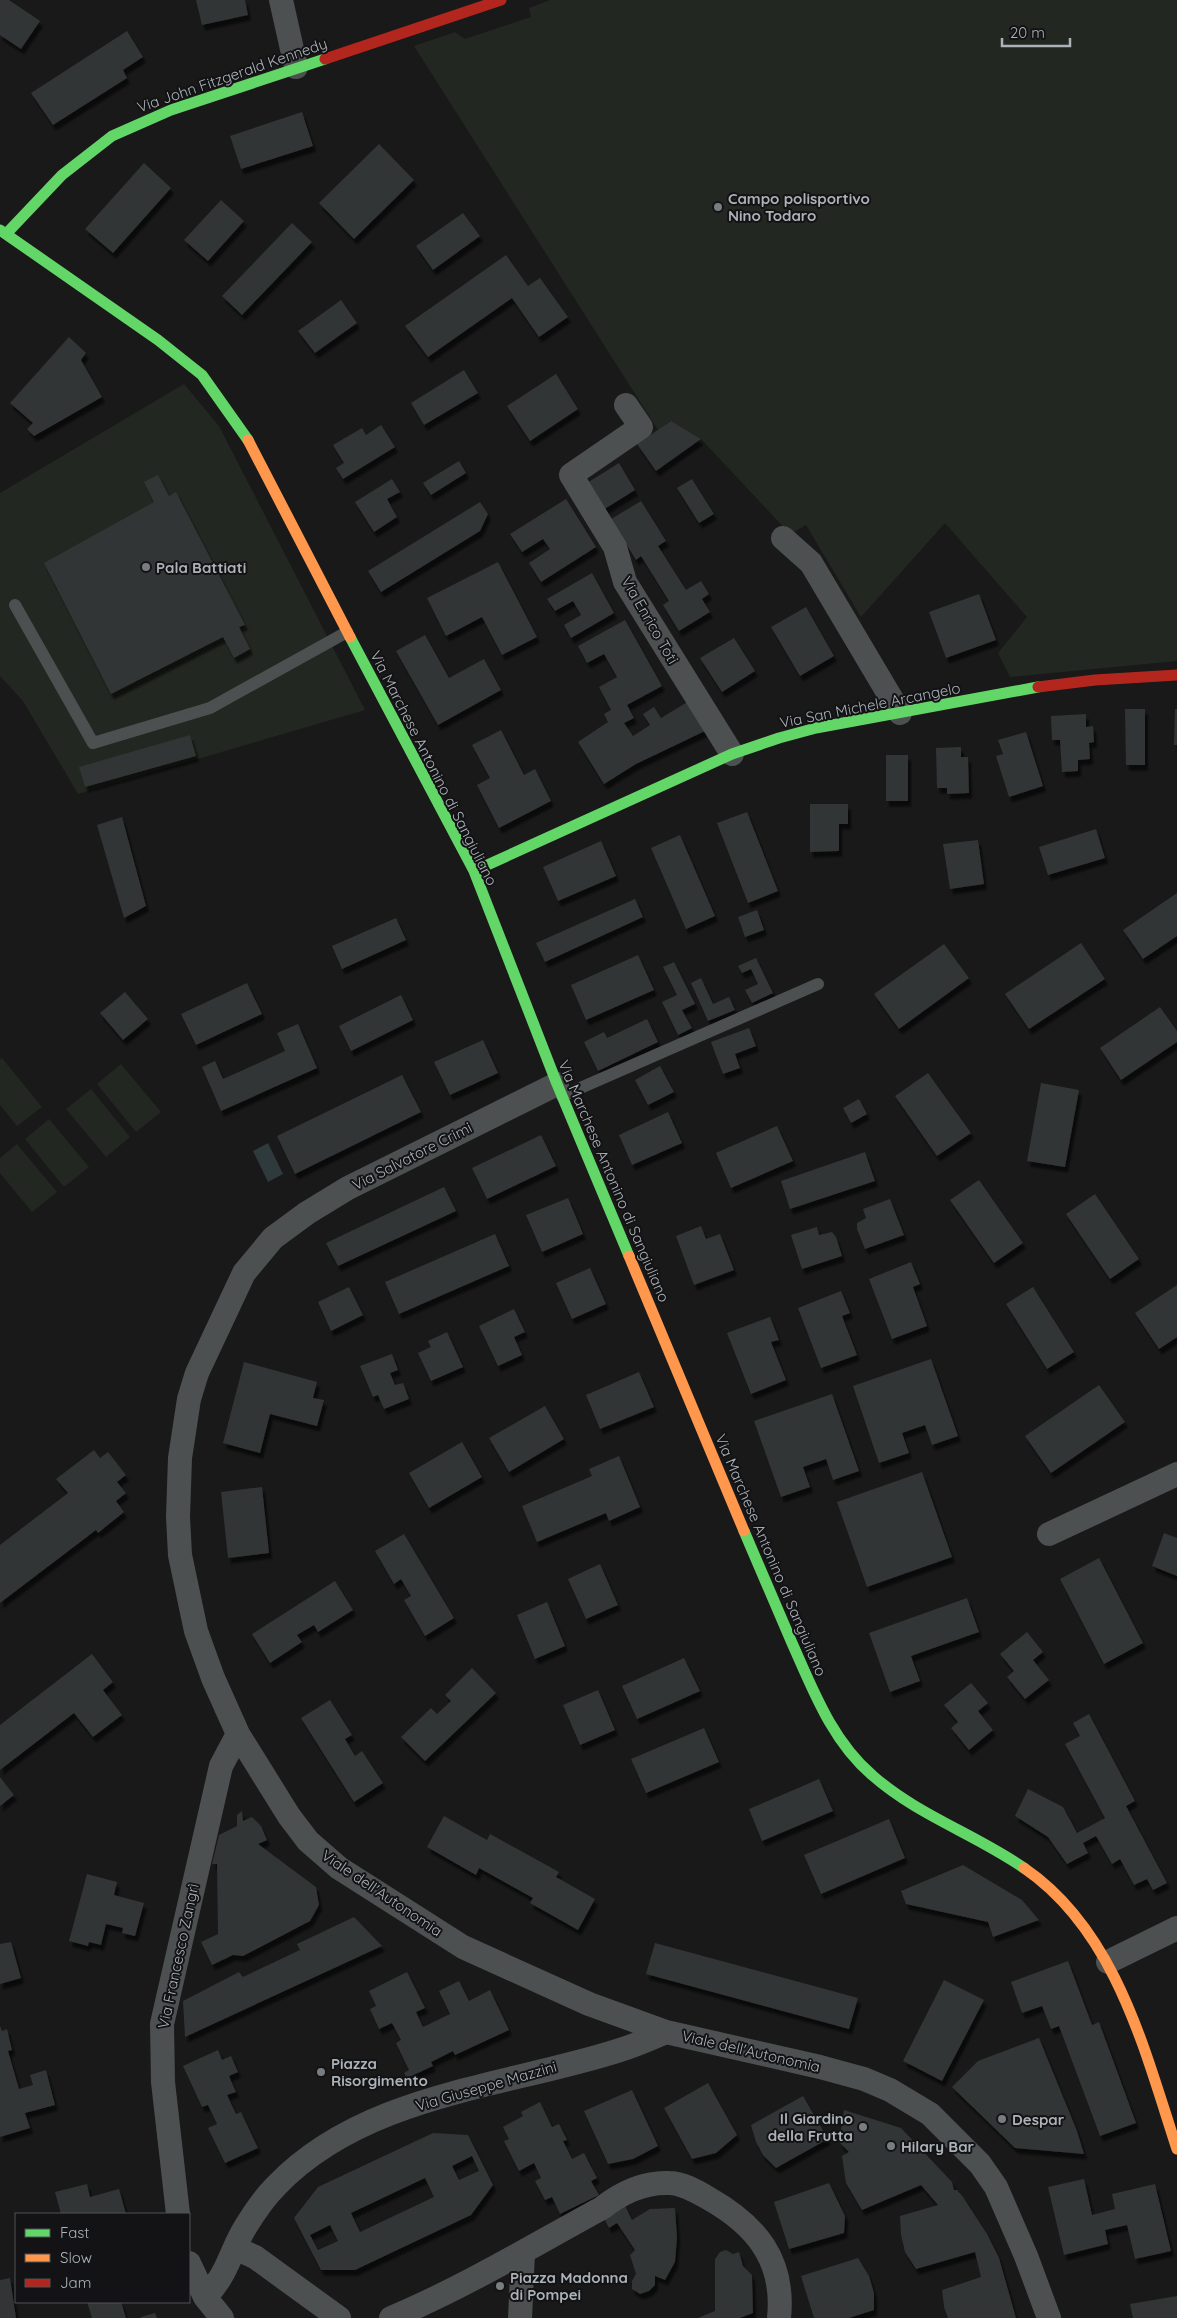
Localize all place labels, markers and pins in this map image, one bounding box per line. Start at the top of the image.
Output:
place label: Campo polisportivo Nino Todaro [728,189,870,225]
marker: Campo polisportivo Nino Todaro [712,201,724,213]
place label: Pala Battiati [156,558,246,577]
marker: Pala Battiati [140,561,152,573]
place label: Piazza Risorgimento [331,2054,428,2090]
marker: Piazza Risorgimento [315,2066,327,2078]
place label: Il Giardino della Frutta [768,2109,853,2145]
place label: Despar [1012,2110,1065,2129]
marker: Despar [996,2113,1008,2125]
marker: Il Giardino della Frutta [857,2121,869,2133]
place label: Hilary Bar [901,2137,975,2156]
marker: Hilary Bar [885,2140,897,2152]
place label: Piazza Madonna di Pompei [510,2268,628,2304]
marker: Piazza Madonna di Pompei [494,2280,506,2292]

